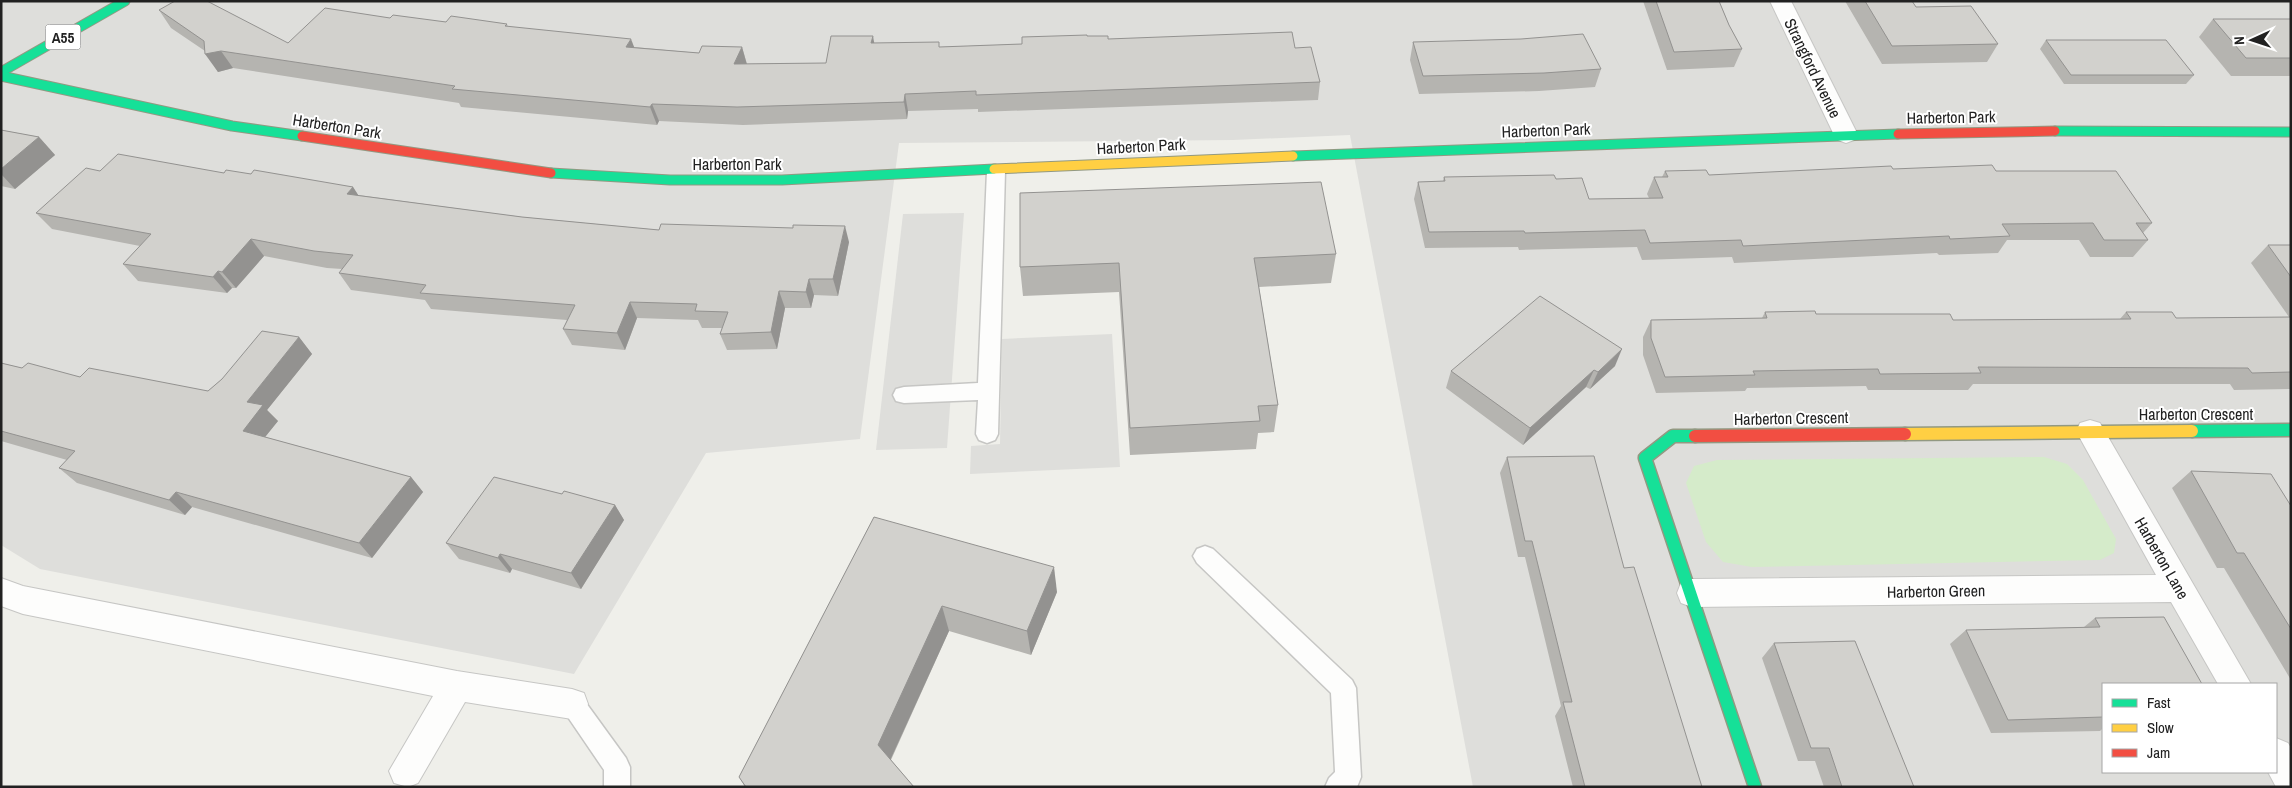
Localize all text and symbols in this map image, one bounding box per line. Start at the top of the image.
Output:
street label: Strangford Avenue [1779,14,1847,122]
north arrow [2227,15,2277,65]
road number: A55 [46,24,80,50]
text: N [2230,36,2248,45]
street label: Harberton Park [1906,105,1996,129]
street label: Harberton Park [291,108,383,144]
street label: Harberton Park [1501,117,1591,143]
street label: Harberton Park [1096,133,1186,159]
street label: Harberton Park [693,153,782,175]
street label: Harberton Crescent [2139,403,2254,425]
street label: Harberton Crescent [1734,406,1849,430]
street label: Harberton Lane [2130,513,2194,603]
street label: Harberton Green [1887,579,1985,603]
legend [2102,683,2277,773]
text: Fast [2147,692,2171,713]
text: Slow [2147,717,2174,738]
text: Jam [2147,742,2170,763]

